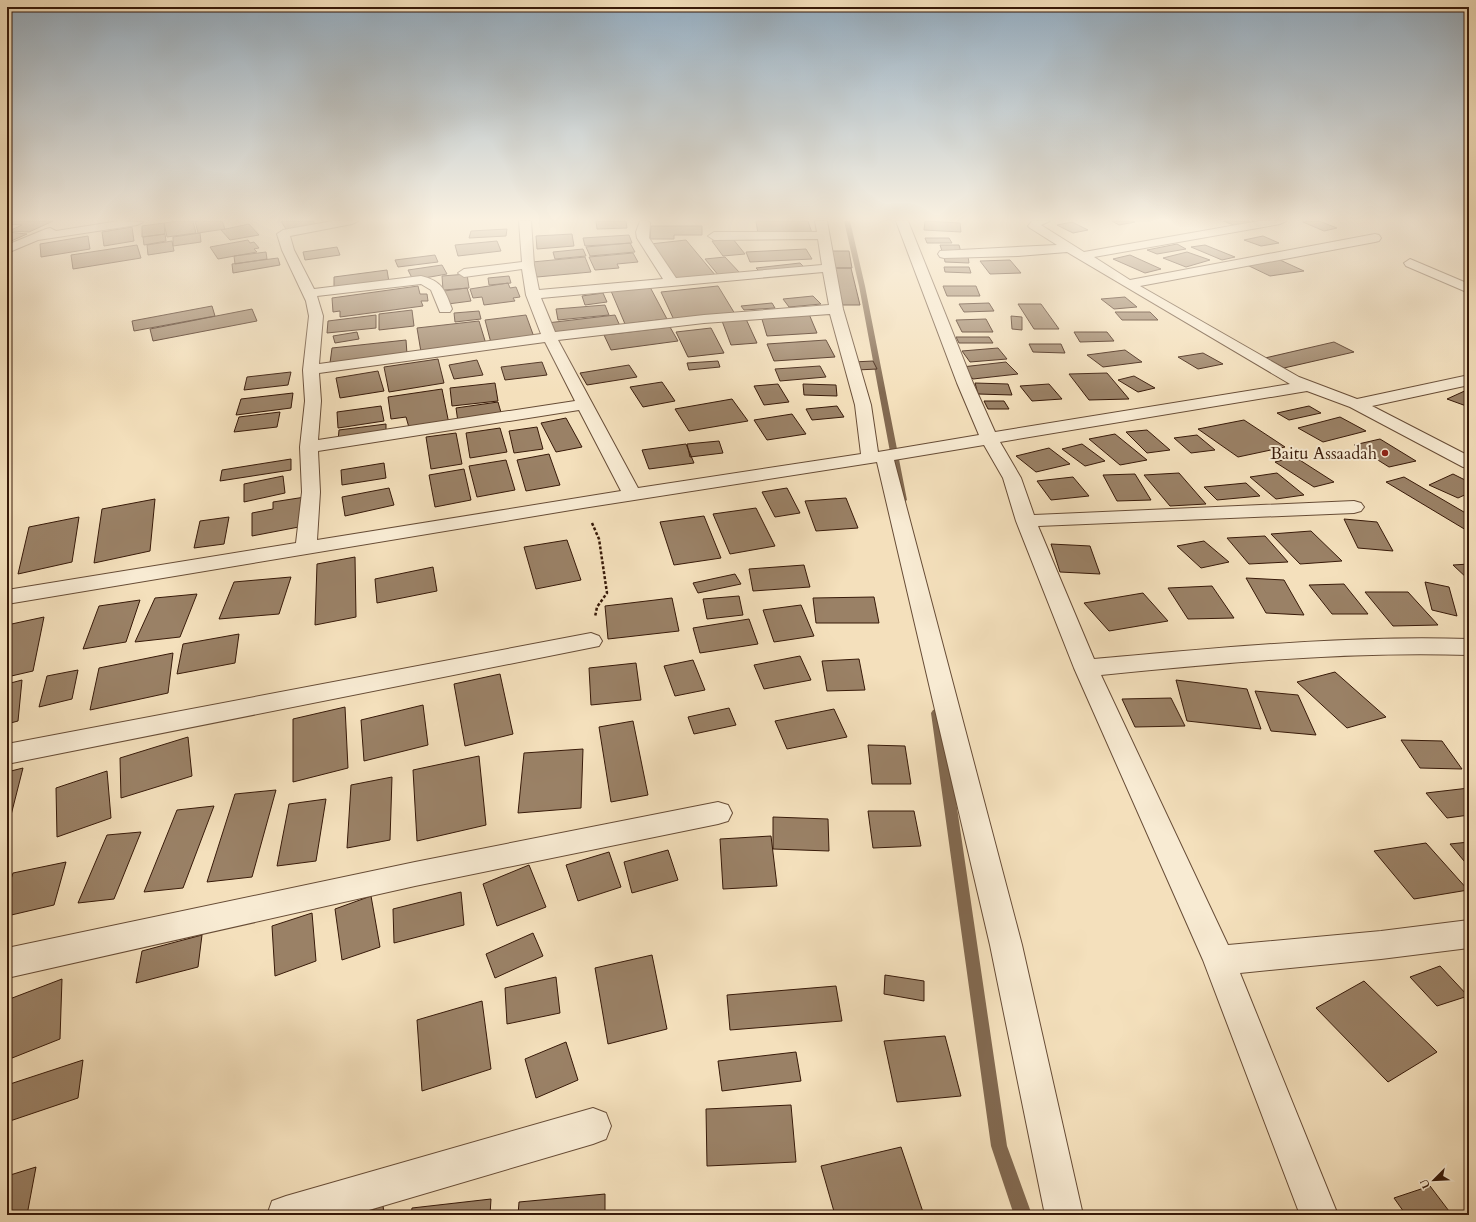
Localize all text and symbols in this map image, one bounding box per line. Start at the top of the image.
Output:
place label: Baitu Assaadah [1270,442,1378,465]
marker: Baitu Assaadah [1380,448,1390,458]
north arrow [1414,1160,1454,1200]
text: U [1417,1177,1434,1191]

